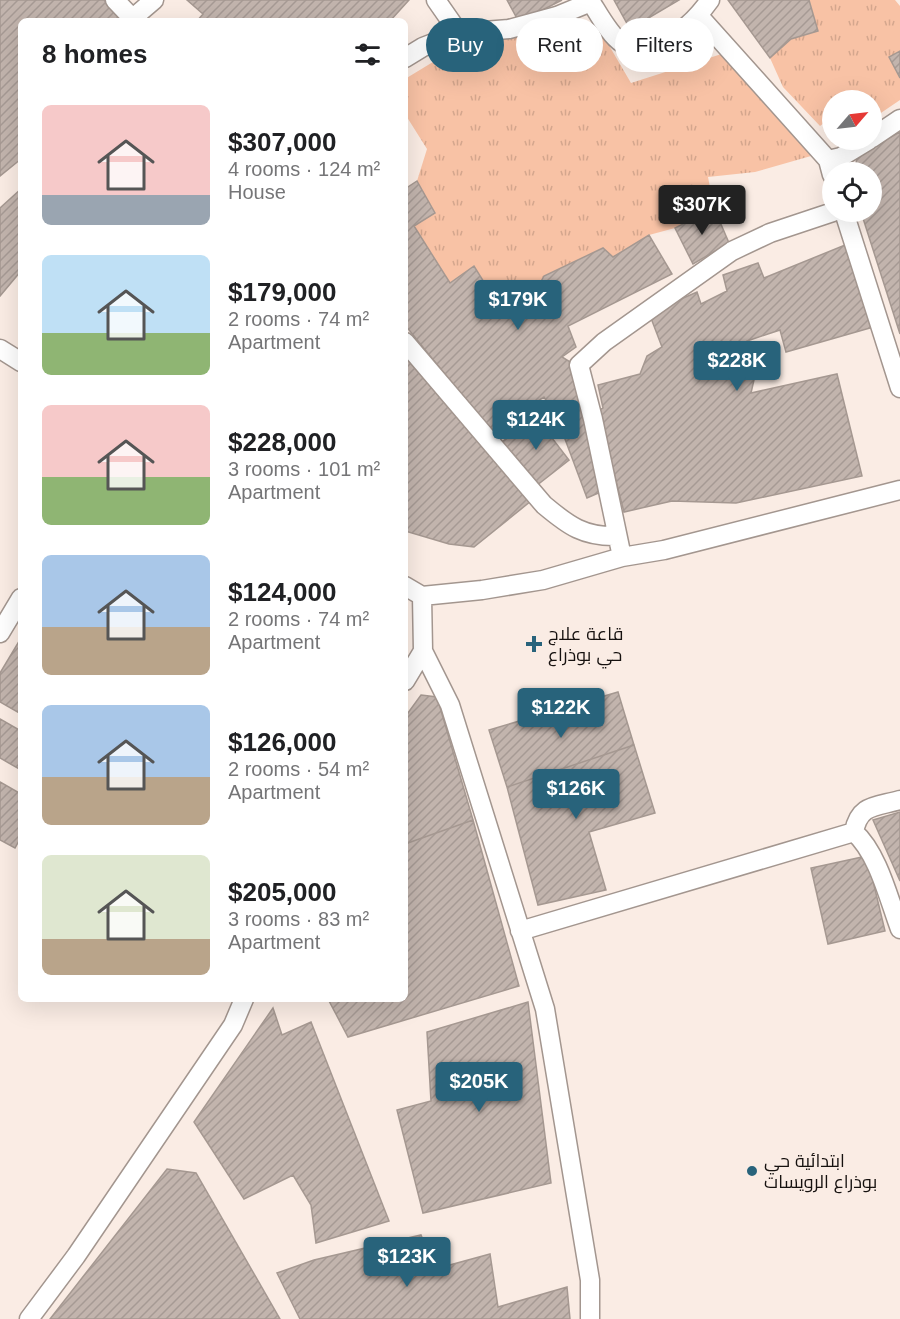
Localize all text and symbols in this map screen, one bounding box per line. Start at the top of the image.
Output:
chip: Buy [426,18,504,72]
chip: Rent [516,18,603,72]
chip: Filters [615,18,714,72]
icon: filters [351,38,384,71]
text: 8 homes [42,39,148,69]
north arrow [822,90,882,150]
map controls [822,90,882,222]
text: $307,000 [228,127,336,157]
icon: home [90,129,162,201]
text: 4 rooms · 124 m² [228,158,380,180]
button: locate [822,162,882,222]
text: House [228,181,286,203]
pin: $307K [660,185,744,236]
text: $307K [673,193,731,215]
text: $179,000 [228,277,336,307]
icon: home [90,279,162,351]
pin: $179K [476,280,560,331]
text: $179K [489,288,547,310]
text: 2 rooms · 74 m² [228,308,369,330]
text: Apartment [228,331,320,353]
pin: $228K [695,341,779,392]
text: $228K [708,349,766,371]
pin: $124K [494,400,578,451]
text: $124K [507,408,565,430]
text: $228,000 [228,427,336,457]
icon: home [90,429,162,501]
text: 3 rooms · 101 m² [228,458,380,480]
text: Apartment [228,481,320,503]
text: $124,000 [228,577,336,607]
icon: home [90,579,162,651]
text: 2 rooms · 74 m² [228,608,369,630]
place label: قاعة علاج حي بوذراع [548,624,623,669]
text: Apartment [228,631,320,653]
marker: قاعة علاج حي بوذراع [525,635,543,653]
pin: $122K [519,688,603,739]
text: $122K [532,696,590,718]
text: $126,000 [228,727,336,757]
icon: home [90,729,162,801]
text: 2 rooms · 54 m² [228,758,369,780]
pin: $126K [534,769,618,820]
text: $126K [547,777,605,799]
text: Apartment [228,781,320,803]
text: $205,000 [228,877,336,907]
icon: home [90,879,162,951]
text: 3 rooms · 83 m² [228,908,369,930]
text: Apartment [228,931,320,953]
pin: $205K [437,1062,521,1113]
text: $205K [450,1070,508,1092]
place label: ابتدائية حي بوذراع الرويسات [764,1151,877,1194]
marker: ابتدائية حي بوذراع الرويسات [745,1164,759,1178]
pin: $123K [365,1237,449,1288]
text: $123K [378,1245,436,1267]

